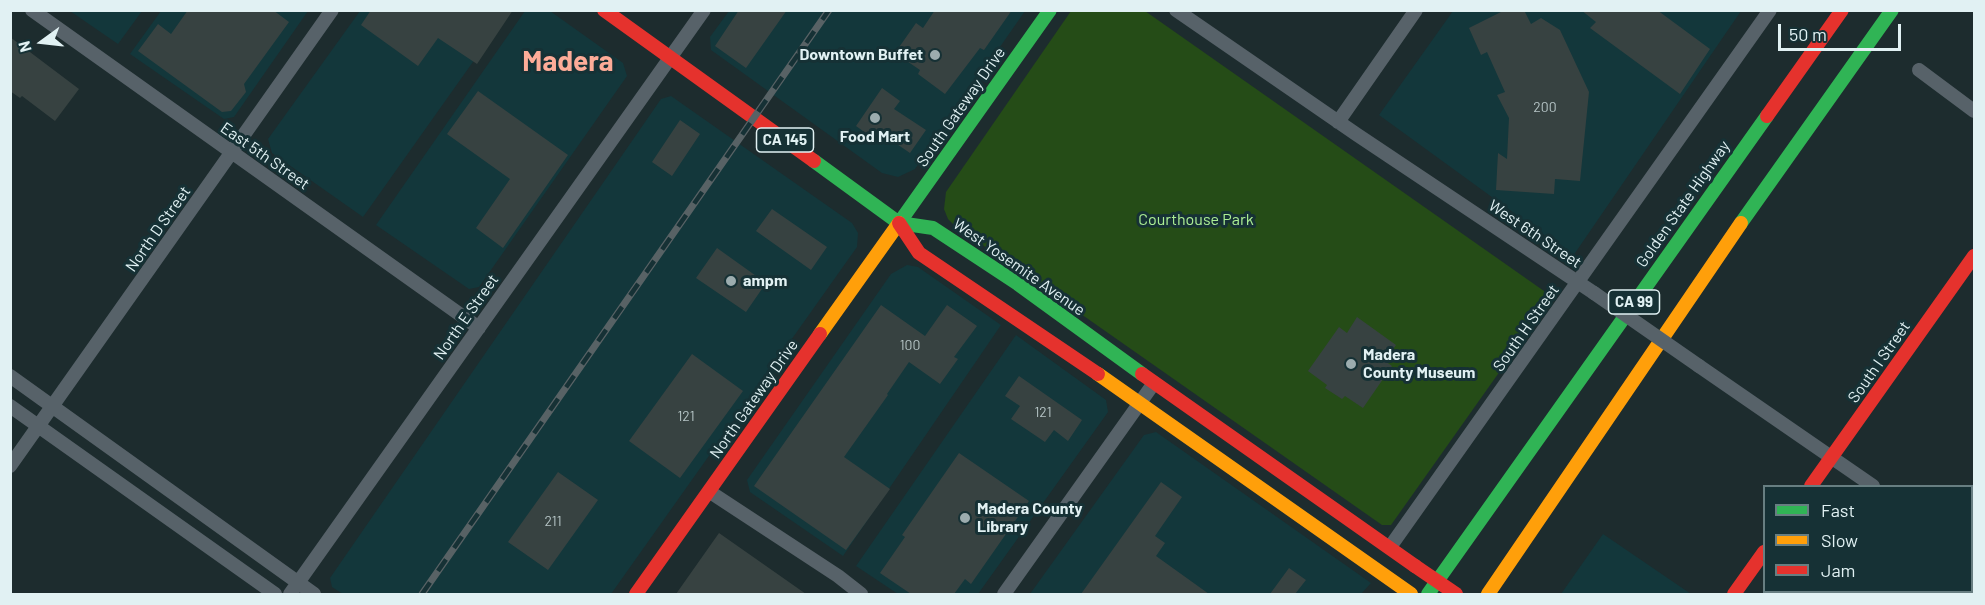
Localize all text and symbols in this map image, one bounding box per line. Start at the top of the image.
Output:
north arrow [12,12,72,72]
scale bar [1781,12,1904,50]
text: 50 m [1789,23,1827,45]
text: N [14,39,35,54]
street label: South Gateway Drive [913,43,1009,171]
district label: Madera [522,45,614,79]
place label: Downtown Buffet [799,45,923,65]
marker: Downtown Buffet [928,48,942,62]
house number: 200 [1533,99,1557,115]
marker: Food Mart [868,111,882,125]
street label: East 5th Street [217,118,313,194]
place label: Food Mart [840,127,910,147]
road number: CA 145 [756,128,814,152]
street label: Golden State Highway [1632,137,1734,271]
street label: North D Street [121,183,195,275]
street label: West 6th Street [1485,196,1585,272]
park label: Courthouse Park [1138,210,1254,230]
street label: West Yosemite Avenue [949,214,1089,320]
street label: North E Street [430,271,502,363]
place label: ampm [743,271,787,291]
marker: ampm [724,274,738,288]
street label: South H Street [1489,281,1563,375]
road number: CA 99 [1608,290,1660,314]
street label: South I Street [1844,317,1914,407]
street label: North Gateway Drive [706,336,802,462]
house number: 100 [900,337,920,353]
place label: Madera County Museum [1363,345,1475,383]
marker: Madera County Museum [1344,357,1358,371]
house number: 121 [1034,404,1052,420]
house number: 121 [677,408,695,424]
legend [1763,485,1973,593]
place label: Madera County Library [977,499,1083,537]
text: Fast [1821,499,1855,521]
marker: Madera County Library [958,511,972,525]
house number: 211 [544,513,562,529]
text: Slow [1821,529,1858,551]
text: Jam [1821,559,1855,581]

